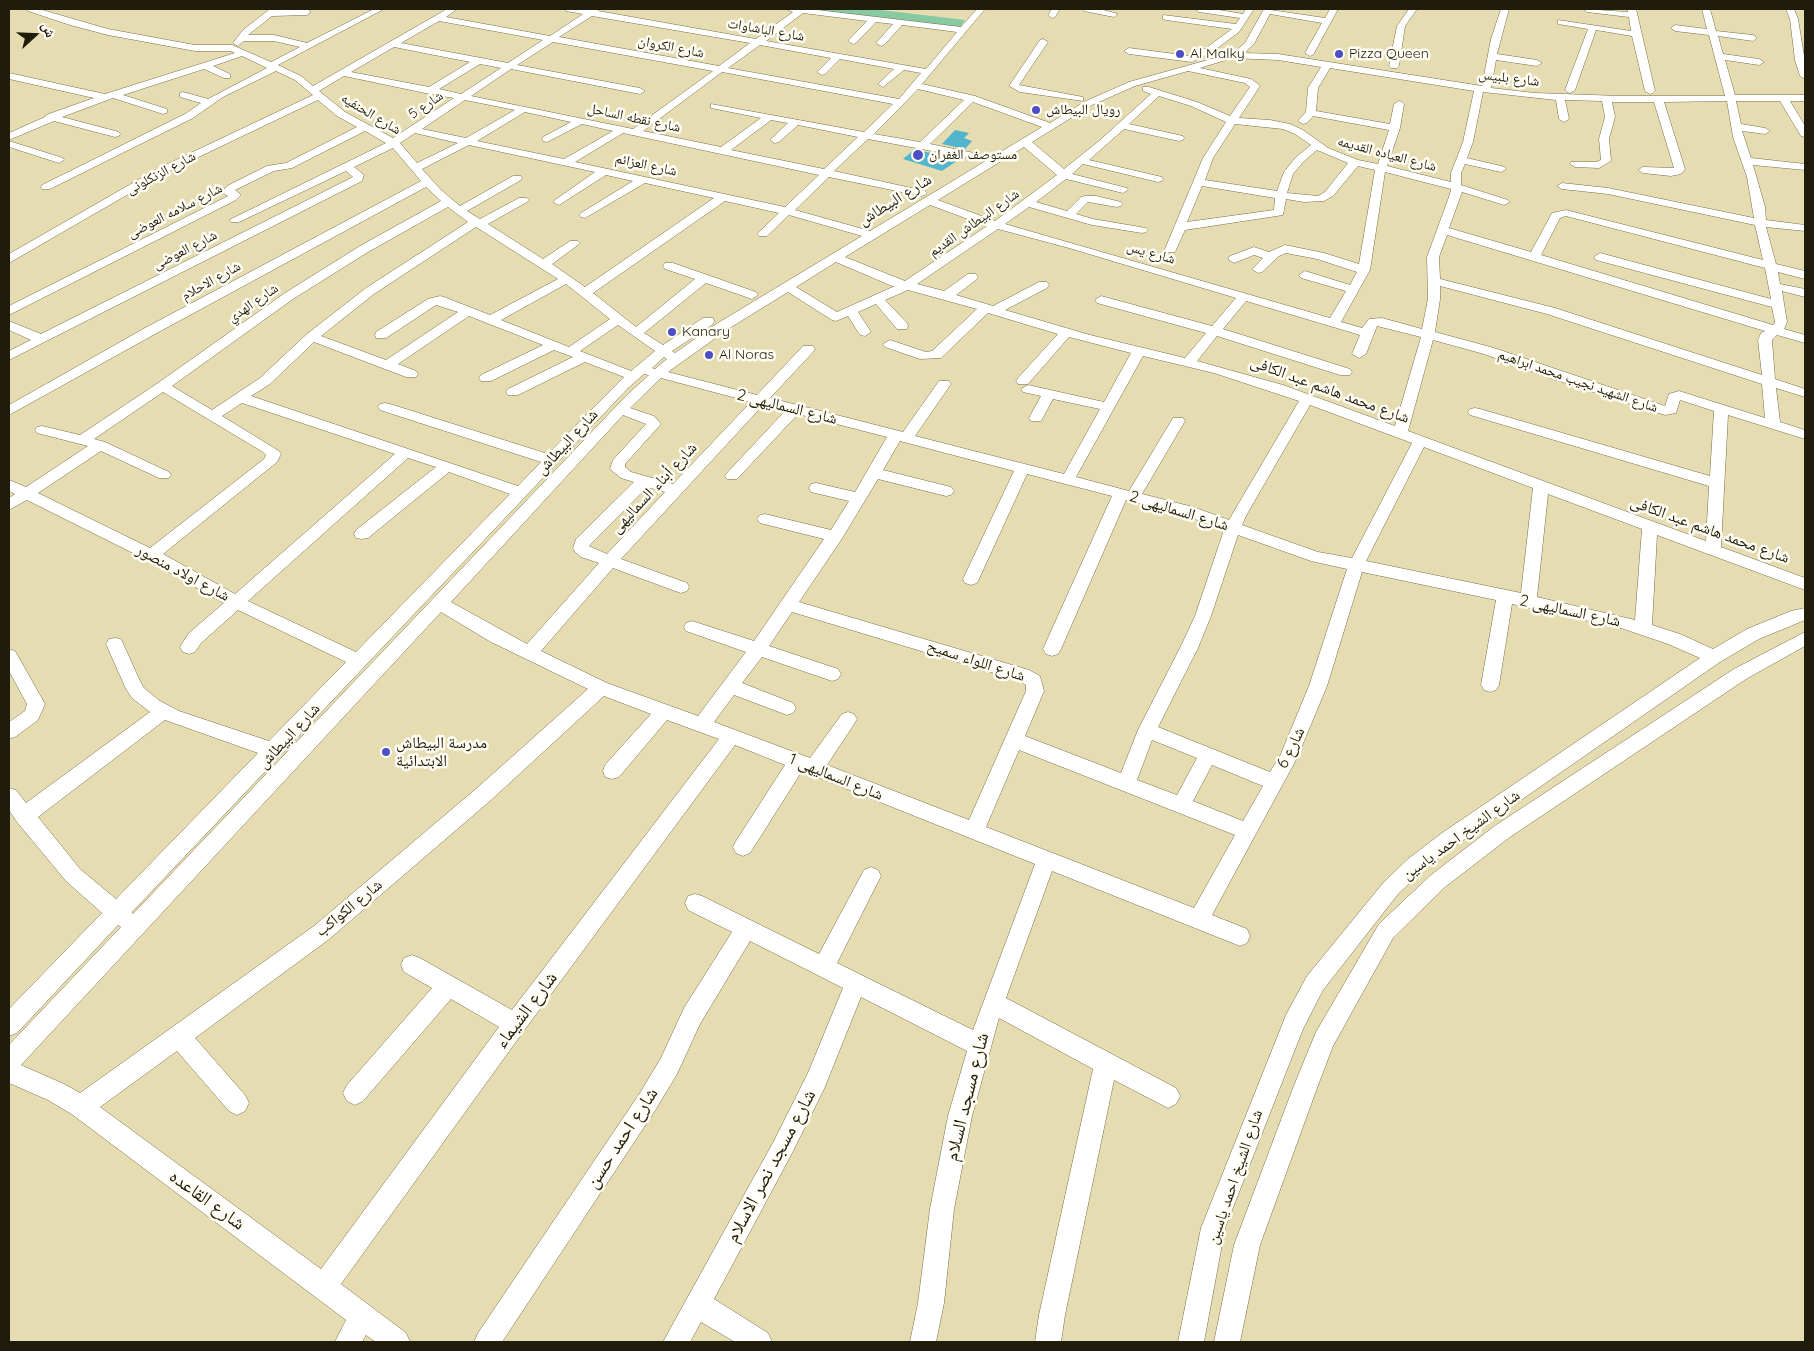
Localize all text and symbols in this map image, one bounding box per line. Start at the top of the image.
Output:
north arrow [10,10,60,60]
street label: شارع الباشاوات [726,15,806,45]
text: ش [38,20,60,40]
street label: شارع الكروان [637,32,705,62]
place label: Al Malky [1190,46,1245,62]
place label: Pizza Queen [1349,46,1429,62]
marker: Al Malky [1174,48,1186,60]
marker: Pizza Queen [1333,48,1345,60]
street label: شارع بلبيس [1478,66,1540,90]
street label: شارع 5 [406,87,446,123]
street label: شارع الحنفيه [338,90,404,138]
street label: شارع نقطه الساحل [586,100,682,136]
place label: رويال البيطاش [1046,102,1120,118]
marker: رويال البيطاش [1030,104,1042,116]
street label: شارع العياده القديمه [1336,133,1438,175]
place label: مستوصف الغفران [929,147,1017,163]
street label: شارع الزنكلونى [123,148,199,198]
marker: مستوصف الغفران [911,148,925,162]
street label: شارع العزائم [614,150,678,180]
street label: شارع البيطاش [855,170,935,230]
street label: شارع سلامه العوضى [125,180,225,242]
street label: شارع البيطاش القديم [925,186,1023,260]
street label: شارع العوضى [150,227,220,273]
street label: شارع يس [1125,238,1177,268]
street label: شارع الاحلام [178,258,244,304]
street label: شارع الهدي [225,280,281,326]
place label: Kanary [682,324,730,340]
marker: Kanary [666,326,678,338]
street label: شارع الشهيد نجيب محمد ابراهيم [1496,346,1660,416]
place label: Al Noras [719,347,774,363]
marker: Al Noras [703,349,715,361]
street label: شارع محمد هاشم عبد الكافى [1248,352,1412,428]
street label: شارع السماليهى 2 [735,385,839,429]
street label: شارع البيطاش [532,405,602,479]
street label: شارع أبناء السماليهى [607,438,701,538]
street label: شارع السماليهى 2 [1127,487,1231,535]
street label: شارع محمد هاشم عبد الكافى [1628,492,1792,568]
street label: شارع اولاد منصور [133,540,233,606]
street label: شارع السماليهى 2 [1518,591,1622,631]
street label: شارع اللواء سميح [924,636,1028,686]
street label: شارع البيطاش [254,699,324,773]
street label: شارع 6 [1273,724,1309,772]
place label: مدرسة البيطاش الابتدائية [396,733,487,771]
marker: مدرسة البيطاش الابتدائية [380,746,392,758]
street label: شارع السماليهى 1 [786,749,886,805]
street label: شارع الشيخ احمد ياسين [1398,786,1524,884]
street label: شارع الكواكب [312,875,386,941]
street label: شارع الشيماء [490,967,562,1053]
street label: شارع مسجد السلام [940,1030,994,1164]
street label: شارع احمد حسن [581,1083,663,1193]
street label: شارع مسجد نصر الاسلام [721,1086,821,1246]
street label: شارع الشيخ احمد ياسين [1203,1107,1267,1247]
street label: شارع القاعده [165,1165,249,1235]

